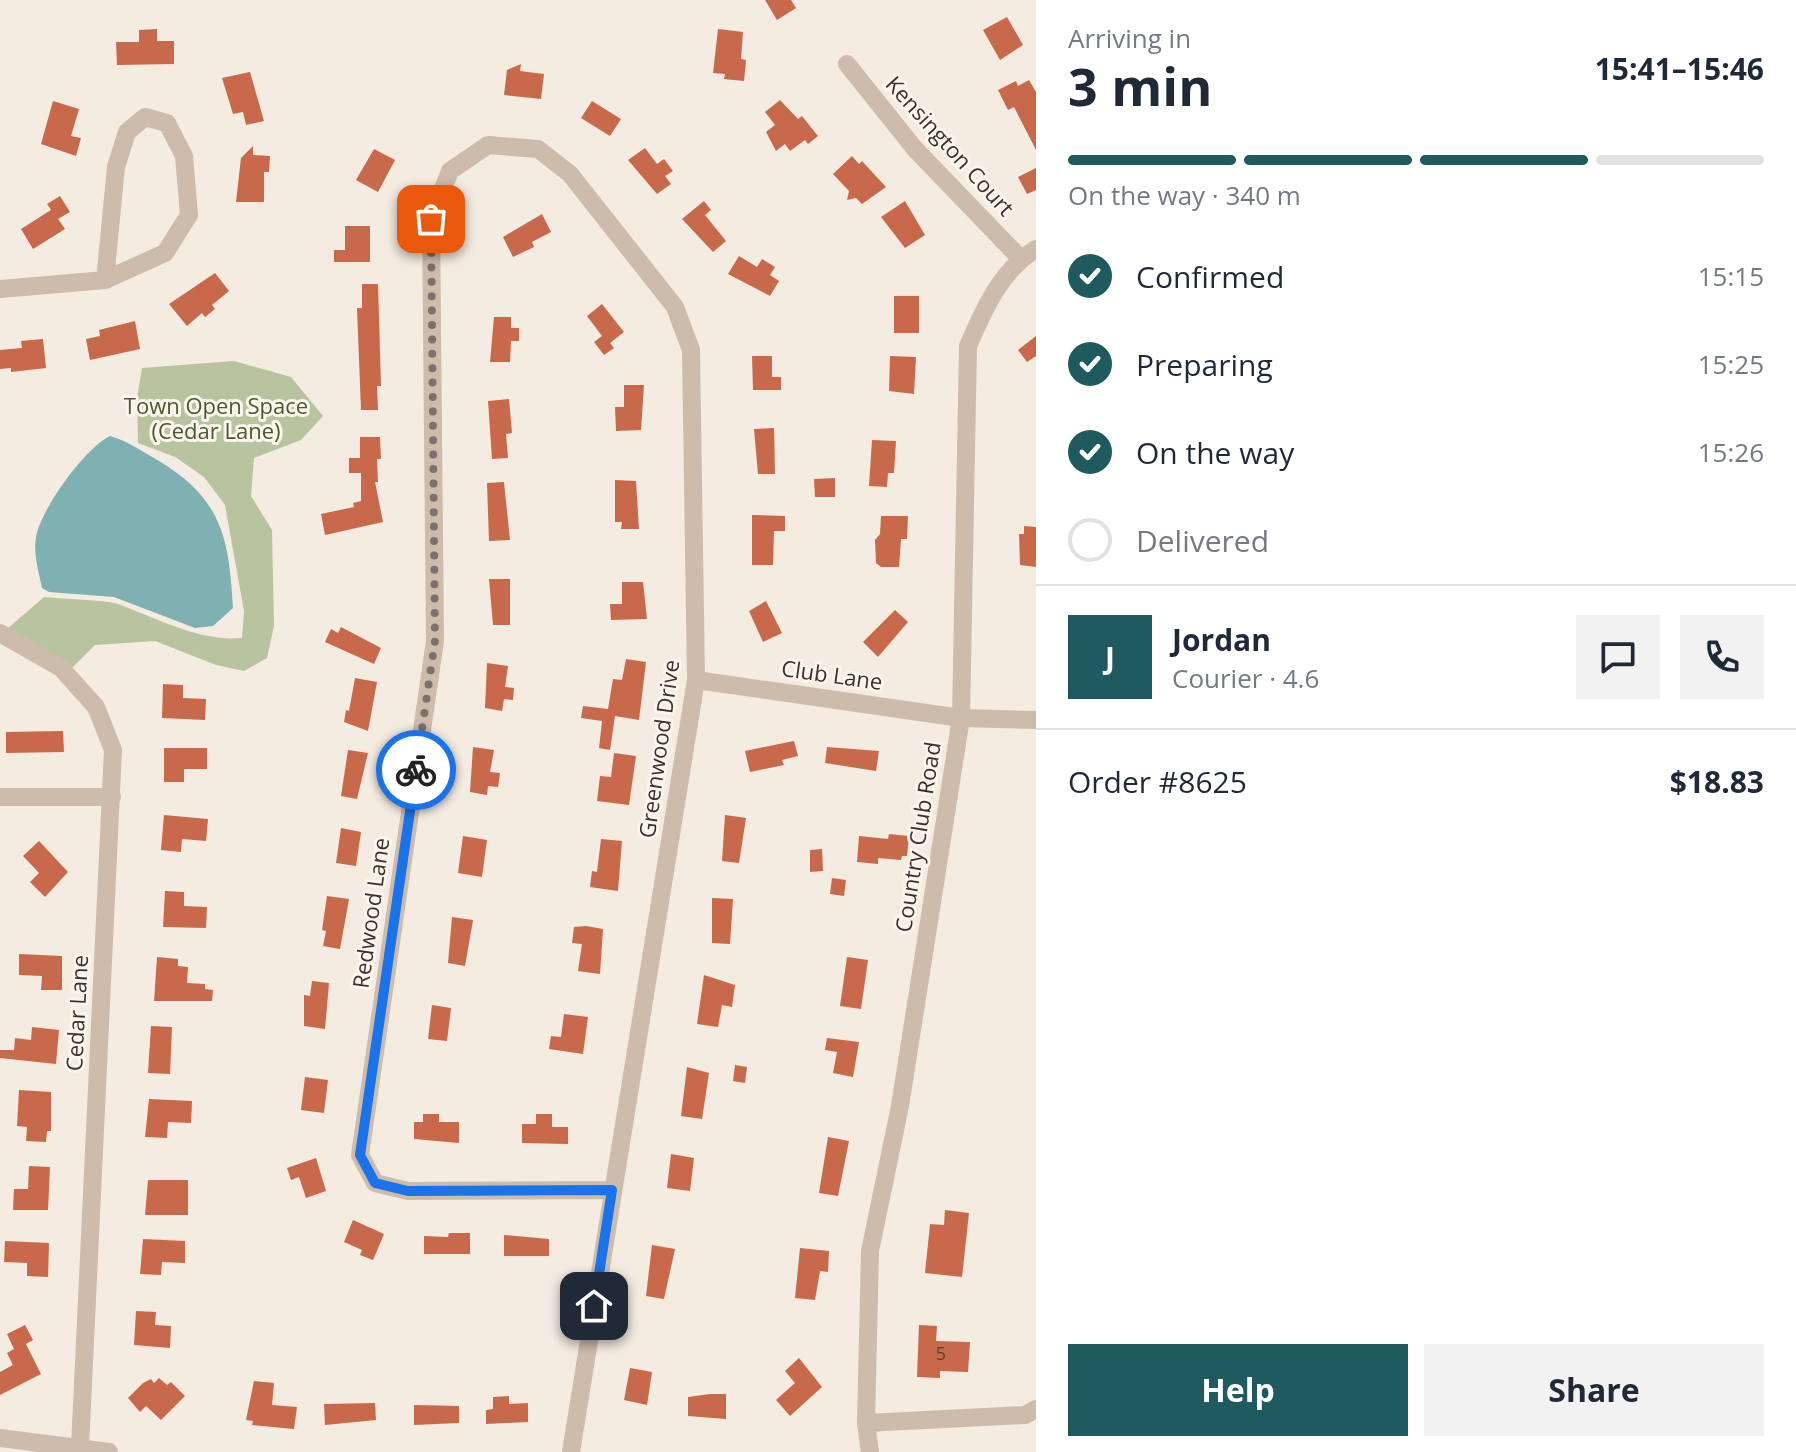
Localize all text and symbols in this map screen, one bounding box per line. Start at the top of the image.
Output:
text: Arriving in [1068,20,1191,56]
text: 15:41–15:46 [1595,48,1764,89]
text: 3 min [1068,50,1212,121]
street label: Kensington Court [880,69,1022,222]
text: On the way · 340 m [1068,177,1301,213]
pin [397,185,465,253]
icon: bag [409,197,453,241]
icon: check [1068,254,1112,298]
text: Confirmed [1136,256,1284,297]
text: 15:15 [1698,258,1764,294]
icon: check [1068,342,1112,386]
text: Preparing [1136,344,1273,385]
text: 15:25 [1698,346,1764,382]
park label: Town Open Space (Cedar Lane) [124,390,308,445]
icon: check [1068,430,1112,474]
text: On the way [1136,432,1294,473]
text: 15:26 [1698,434,1764,470]
text: Delivered [1136,520,1269,561]
button: chat [1576,615,1660,699]
button: phone [1680,615,1764,699]
text: Jordan [1172,619,1271,660]
text: J [1105,637,1115,678]
street label: Club Lane [780,652,885,696]
street label: Greenwood Drive [631,658,685,840]
text: Courier · 4.6 [1172,660,1319,696]
courier [376,730,456,810]
street label: Country Club Road [887,740,947,934]
icon: bike [394,748,438,792]
text: Order #8625 [1068,761,1247,802]
text: $18.83 [1670,761,1764,802]
street label: Redwood Lane [345,836,395,990]
street label: Cedar Lane [58,954,94,1072]
pin [560,1272,628,1340]
icon: home [572,1284,616,1328]
house number: 5 [936,1341,946,1365]
button: Help [1068,1344,1408,1436]
button: Share [1424,1344,1764,1436]

